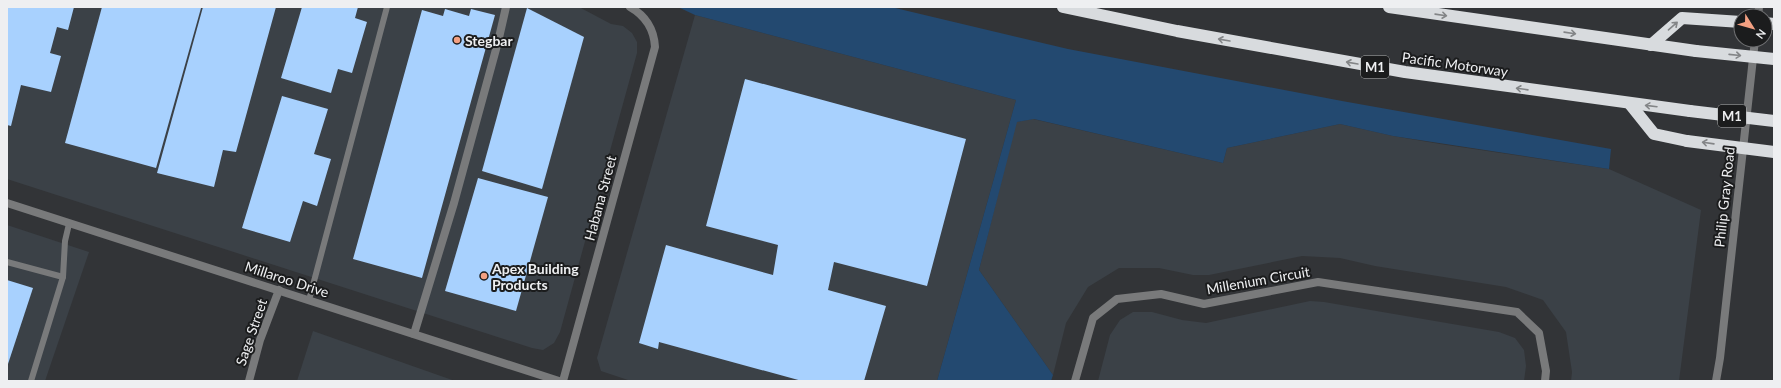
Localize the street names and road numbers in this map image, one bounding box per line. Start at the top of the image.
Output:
street label: Pacific Motorway [1401,48,1510,80]
road number: M1 [1361,56,1389,78]
road number: M1 [1718,105,1746,127]
street label: Philip Gray Road [1710,146,1738,248]
street label: Habana Street [580,154,620,242]
street label: Millaroo Drive [243,257,331,301]
street label: Millenium Circuit [1205,263,1311,297]
street label: Sage Street [232,296,270,368]

